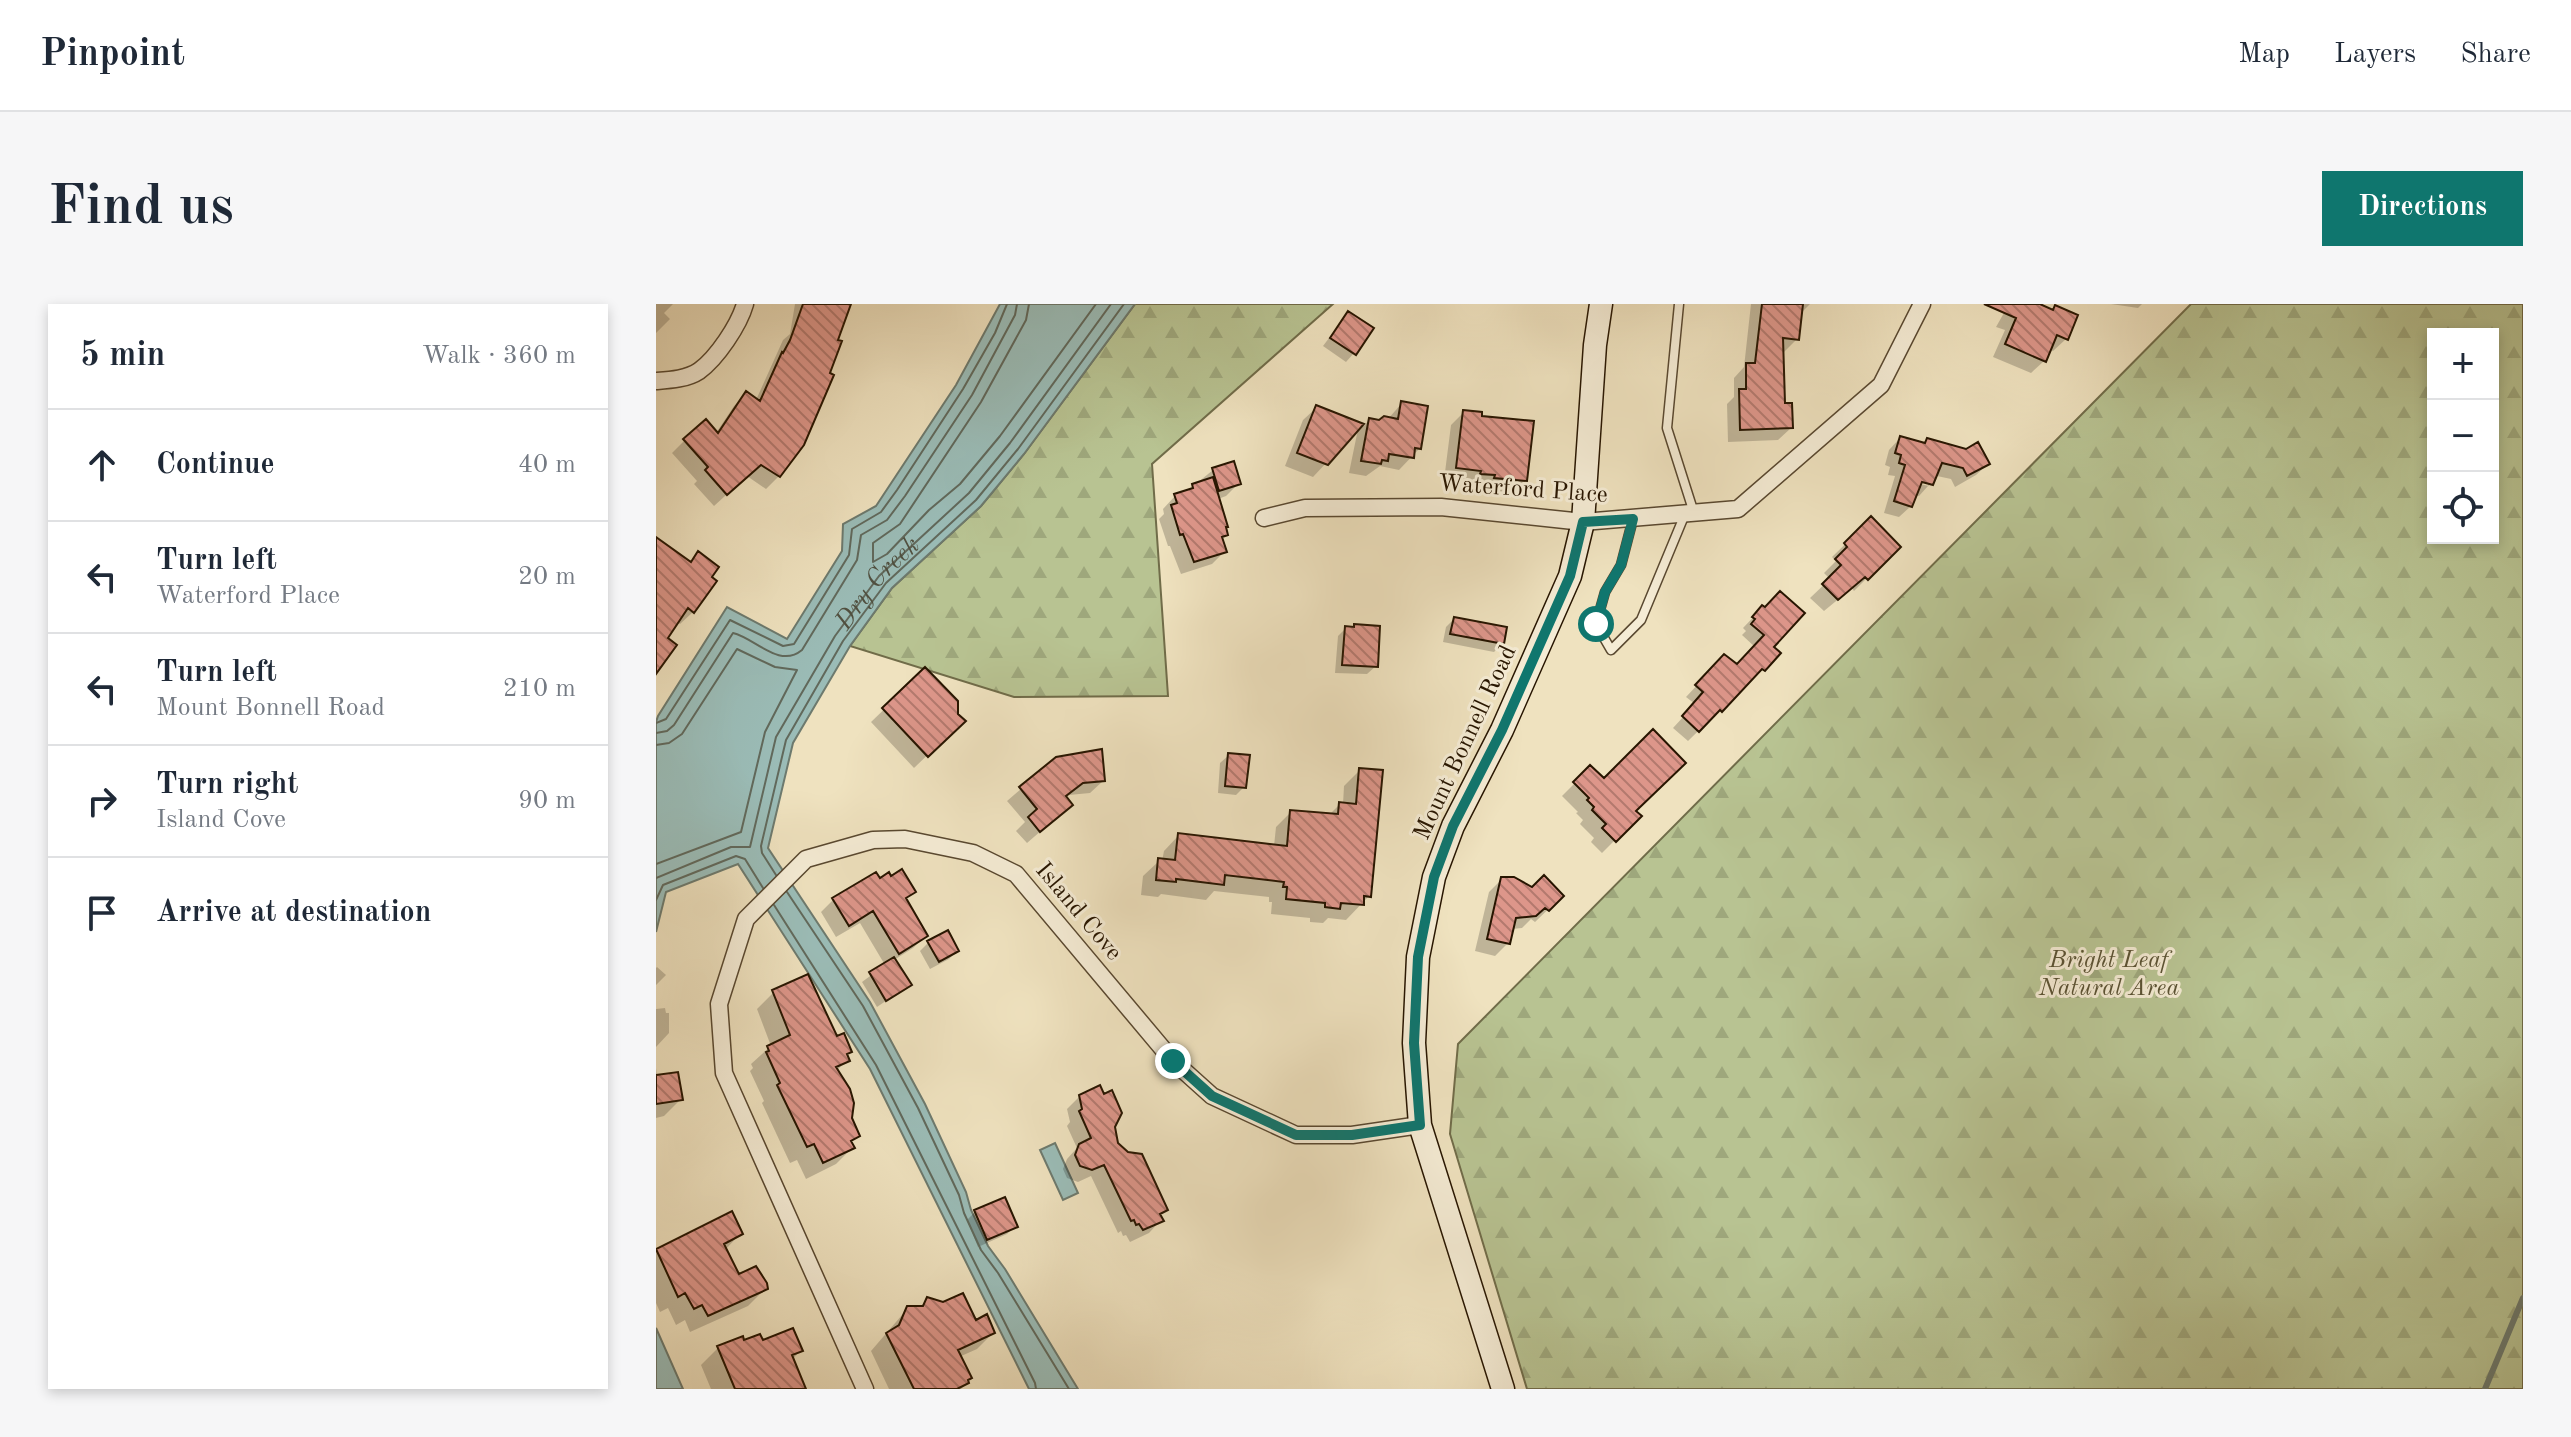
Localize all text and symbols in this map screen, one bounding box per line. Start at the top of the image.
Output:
text: Pinpoint [40,36,185,74]
text: Map [2238,41,2290,69]
text: Layers [2334,41,2416,69]
text: Share [2460,41,2531,69]
button: Directions [2322,171,2523,246]
text: Find us [48,180,234,236]
map controls [2427,328,2499,544]
button: + [2427,328,2499,400]
text: 5 min [80,339,165,373]
text: Walk · 360 m [422,343,576,369]
button: − [2427,400,2499,472]
icon: ahead [80,443,124,487]
text: Continue [156,450,275,480]
text: 40 m [518,452,576,478]
street label: Waterford Place [1437,472,1609,508]
button: locate [2427,472,2499,544]
water label: Dry Creek [830,532,925,636]
text: Turn left [156,546,277,576]
icon: left [80,555,124,599]
text: 20 m [518,564,576,590]
text: Waterford Place [156,583,340,609]
route start [1578,606,1614,642]
street label: Mount Bonnell Road [1410,642,1522,844]
text: Turn left [156,658,277,688]
icon: left [80,667,124,711]
text: 210 m [503,676,576,702]
text: Mount Bonnell Road [156,695,385,721]
text: Turn right [156,770,298,800]
icon: right [80,779,124,823]
text: 90 m [518,788,576,814]
text: Island Cove [156,807,286,833]
street label: Island Cove [1030,858,1126,966]
icon: arrive [80,891,124,935]
text: Arrive at destination [156,898,431,928]
park label: Bright Leaf Natural Area [2038,949,2179,1001]
route end [1155,1043,1191,1079]

